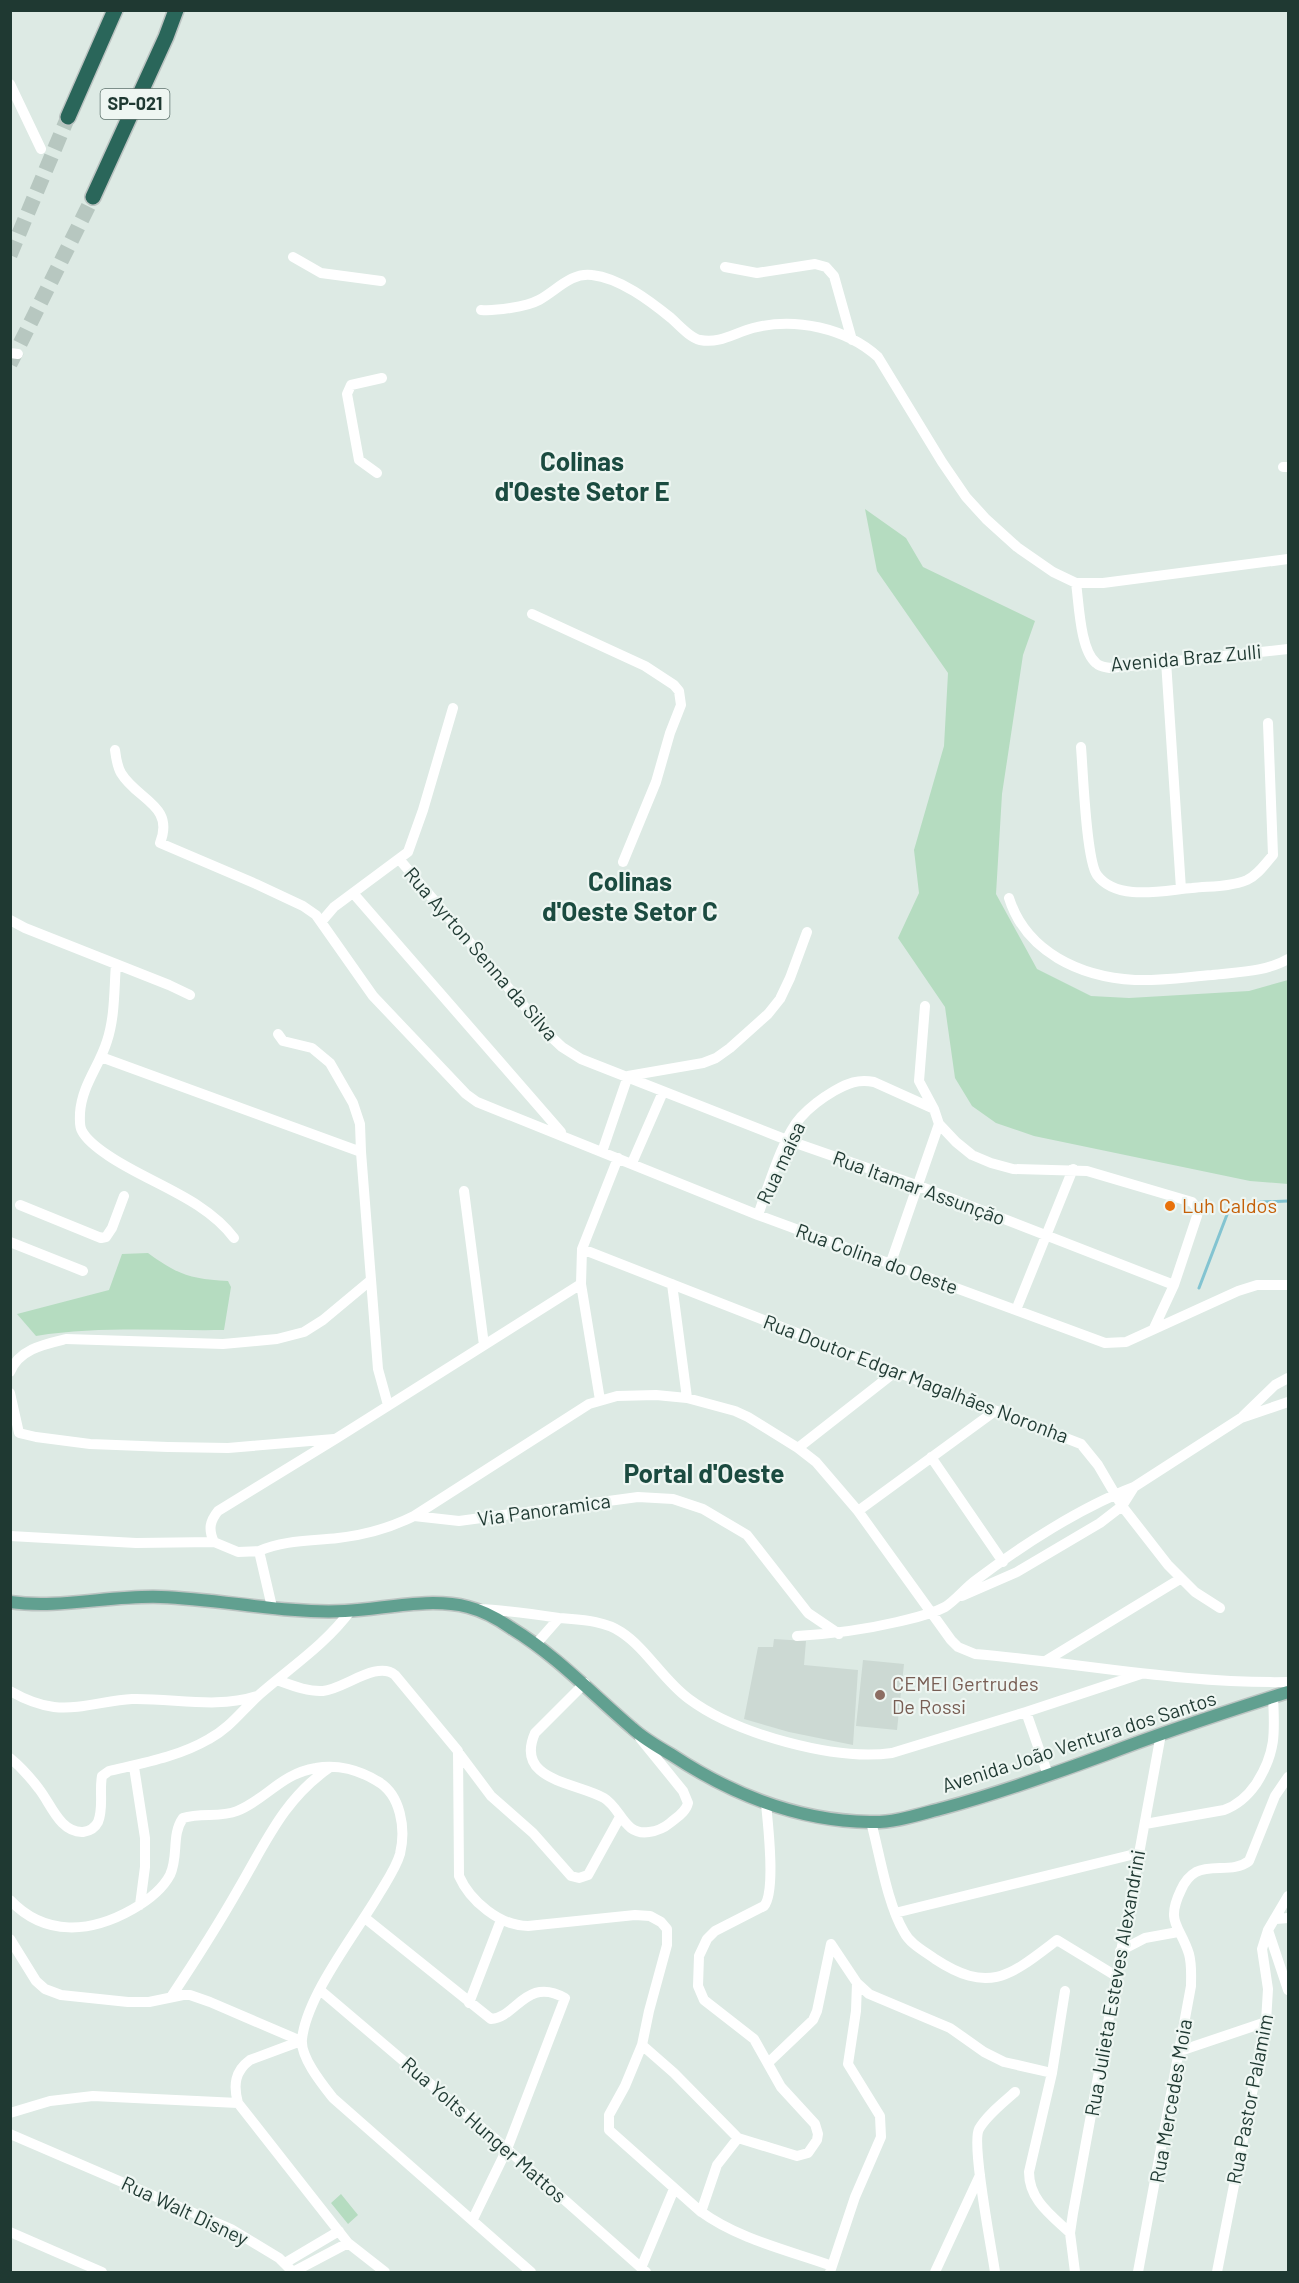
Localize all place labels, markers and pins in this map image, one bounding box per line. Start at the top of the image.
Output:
place label: Luh Caldos [1182,1193,1277,1217]
marker: Luh Caldos [1163,1199,1177,1213]
place label: CEMEI Gertrudes De Rossi [892,1671,1039,1718]
marker: CEMEI Gertrudes De Rossi [873,1688,887,1702]

